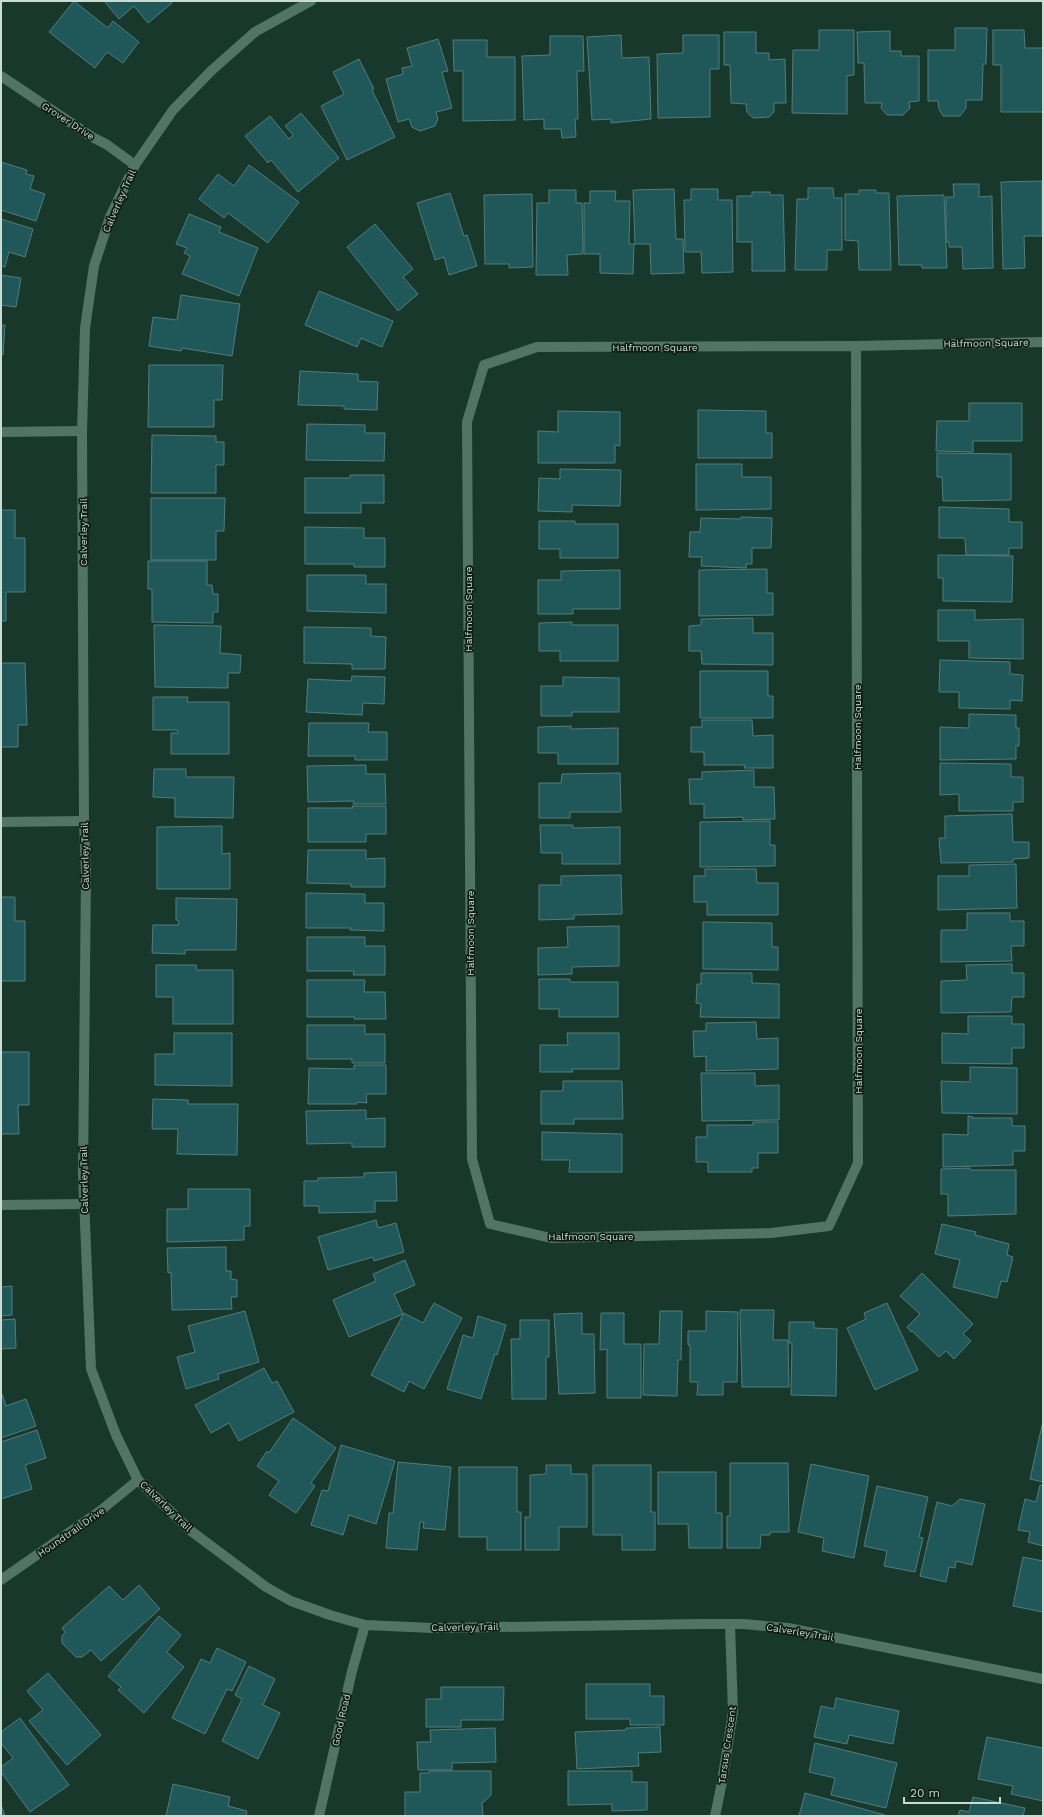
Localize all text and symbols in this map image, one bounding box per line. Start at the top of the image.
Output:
street label: Grover Drive [40,100,96,142]
street label: Calverley Trail [100,168,138,234]
street label: Halfmoon Square [943,337,1029,349]
street label: Halfmoon Square [612,342,698,353]
street label: Calverley Trail [78,498,89,566]
street label: Halfmoon Square [463,566,474,652]
street label: Halfmoon Square [852,684,863,770]
street label: Calverley Trail [79,822,91,890]
street label: Halfmoon Square [465,890,476,976]
street label: Halfmoon Square [853,1008,864,1094]
street label: Calverley Trail [78,1146,90,1214]
street label: Halfmoon Square [548,1231,634,1242]
street label: Calverley Trail [138,1479,194,1533]
street label: Houndtrail Drive [35,1505,107,1559]
street label: Calverley Trail [431,1621,499,1633]
street label: Calverley Trail [766,1621,834,1643]
street label: Good Road [330,1693,352,1747]
street label: Tarsus Crescent [716,1705,738,1784]
scale bar [904,1779,1000,1805]
text: 20 m [910,1786,940,1800]

